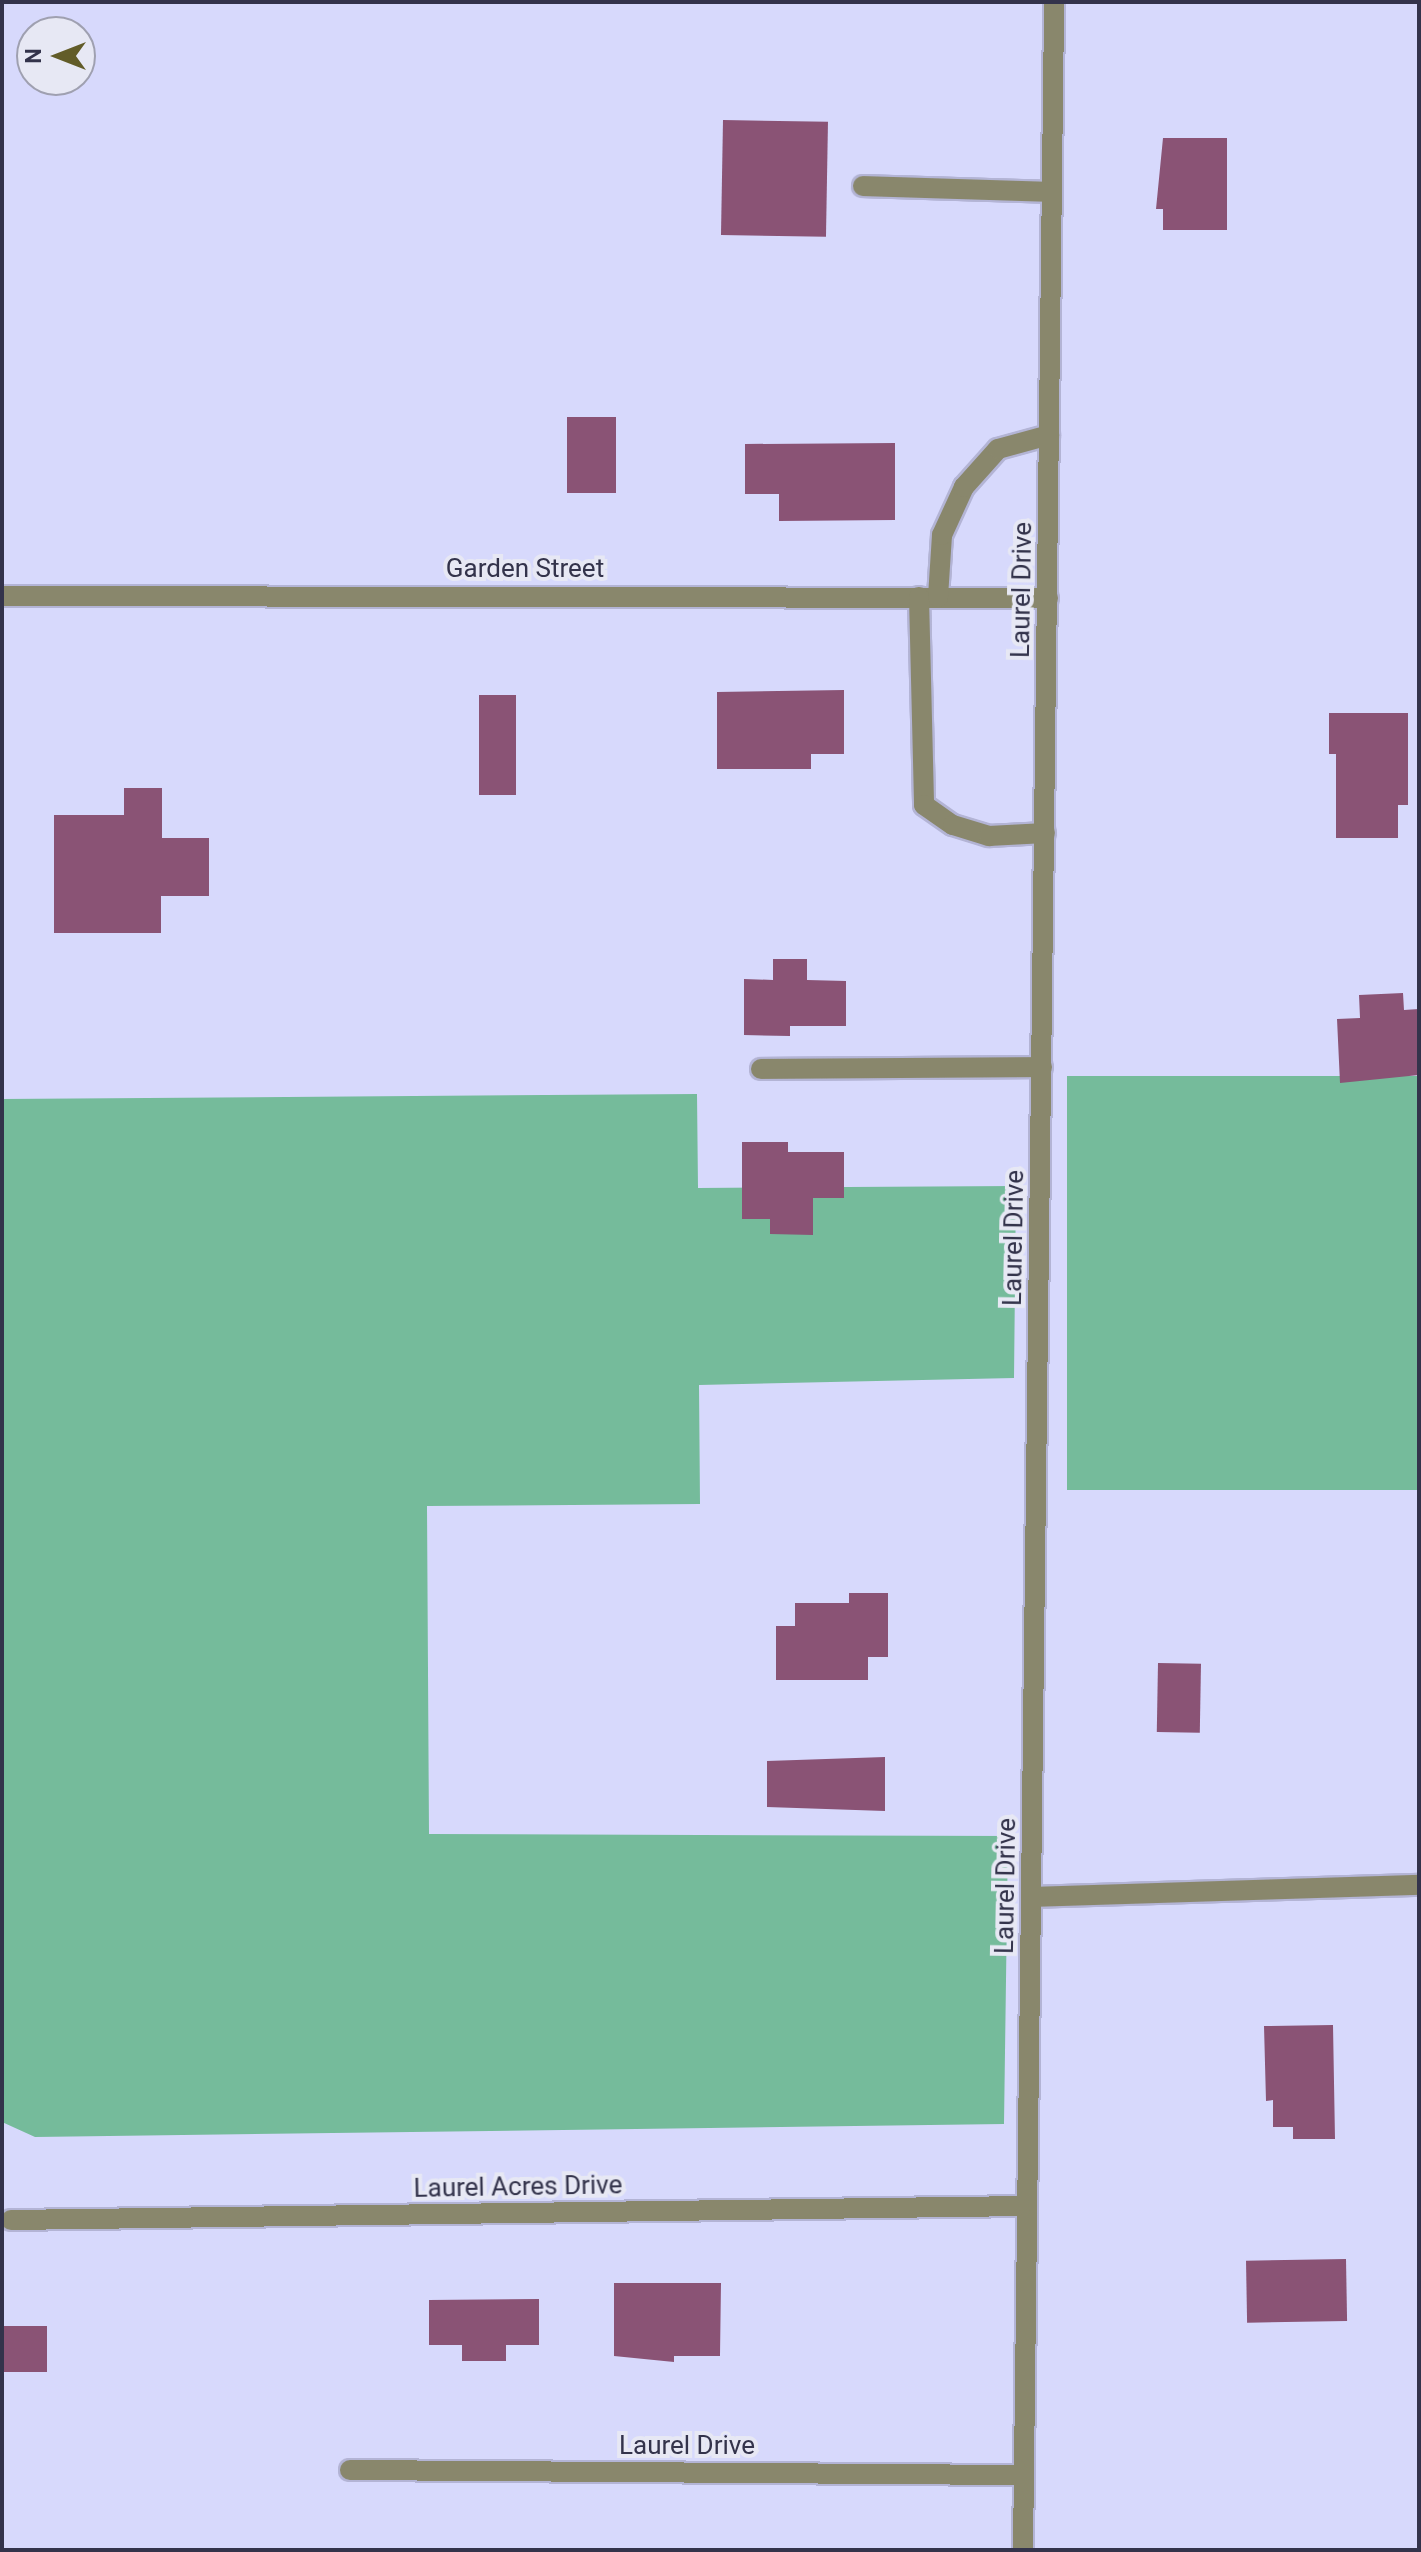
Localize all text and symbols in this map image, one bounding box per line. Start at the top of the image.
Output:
north arrow [16,16,96,96]
text: N [21,48,46,64]
street label: Laurel Drive [1005,522,1039,658]
street label: Garden Street [446,553,604,585]
street label: Laurel Drive [997,1170,1031,1306]
street label: Laurel Drive [989,1818,1023,1954]
street label: Laurel Acres Drive [413,2170,623,2204]
street label: Laurel Drive [619,2430,755,2462]

